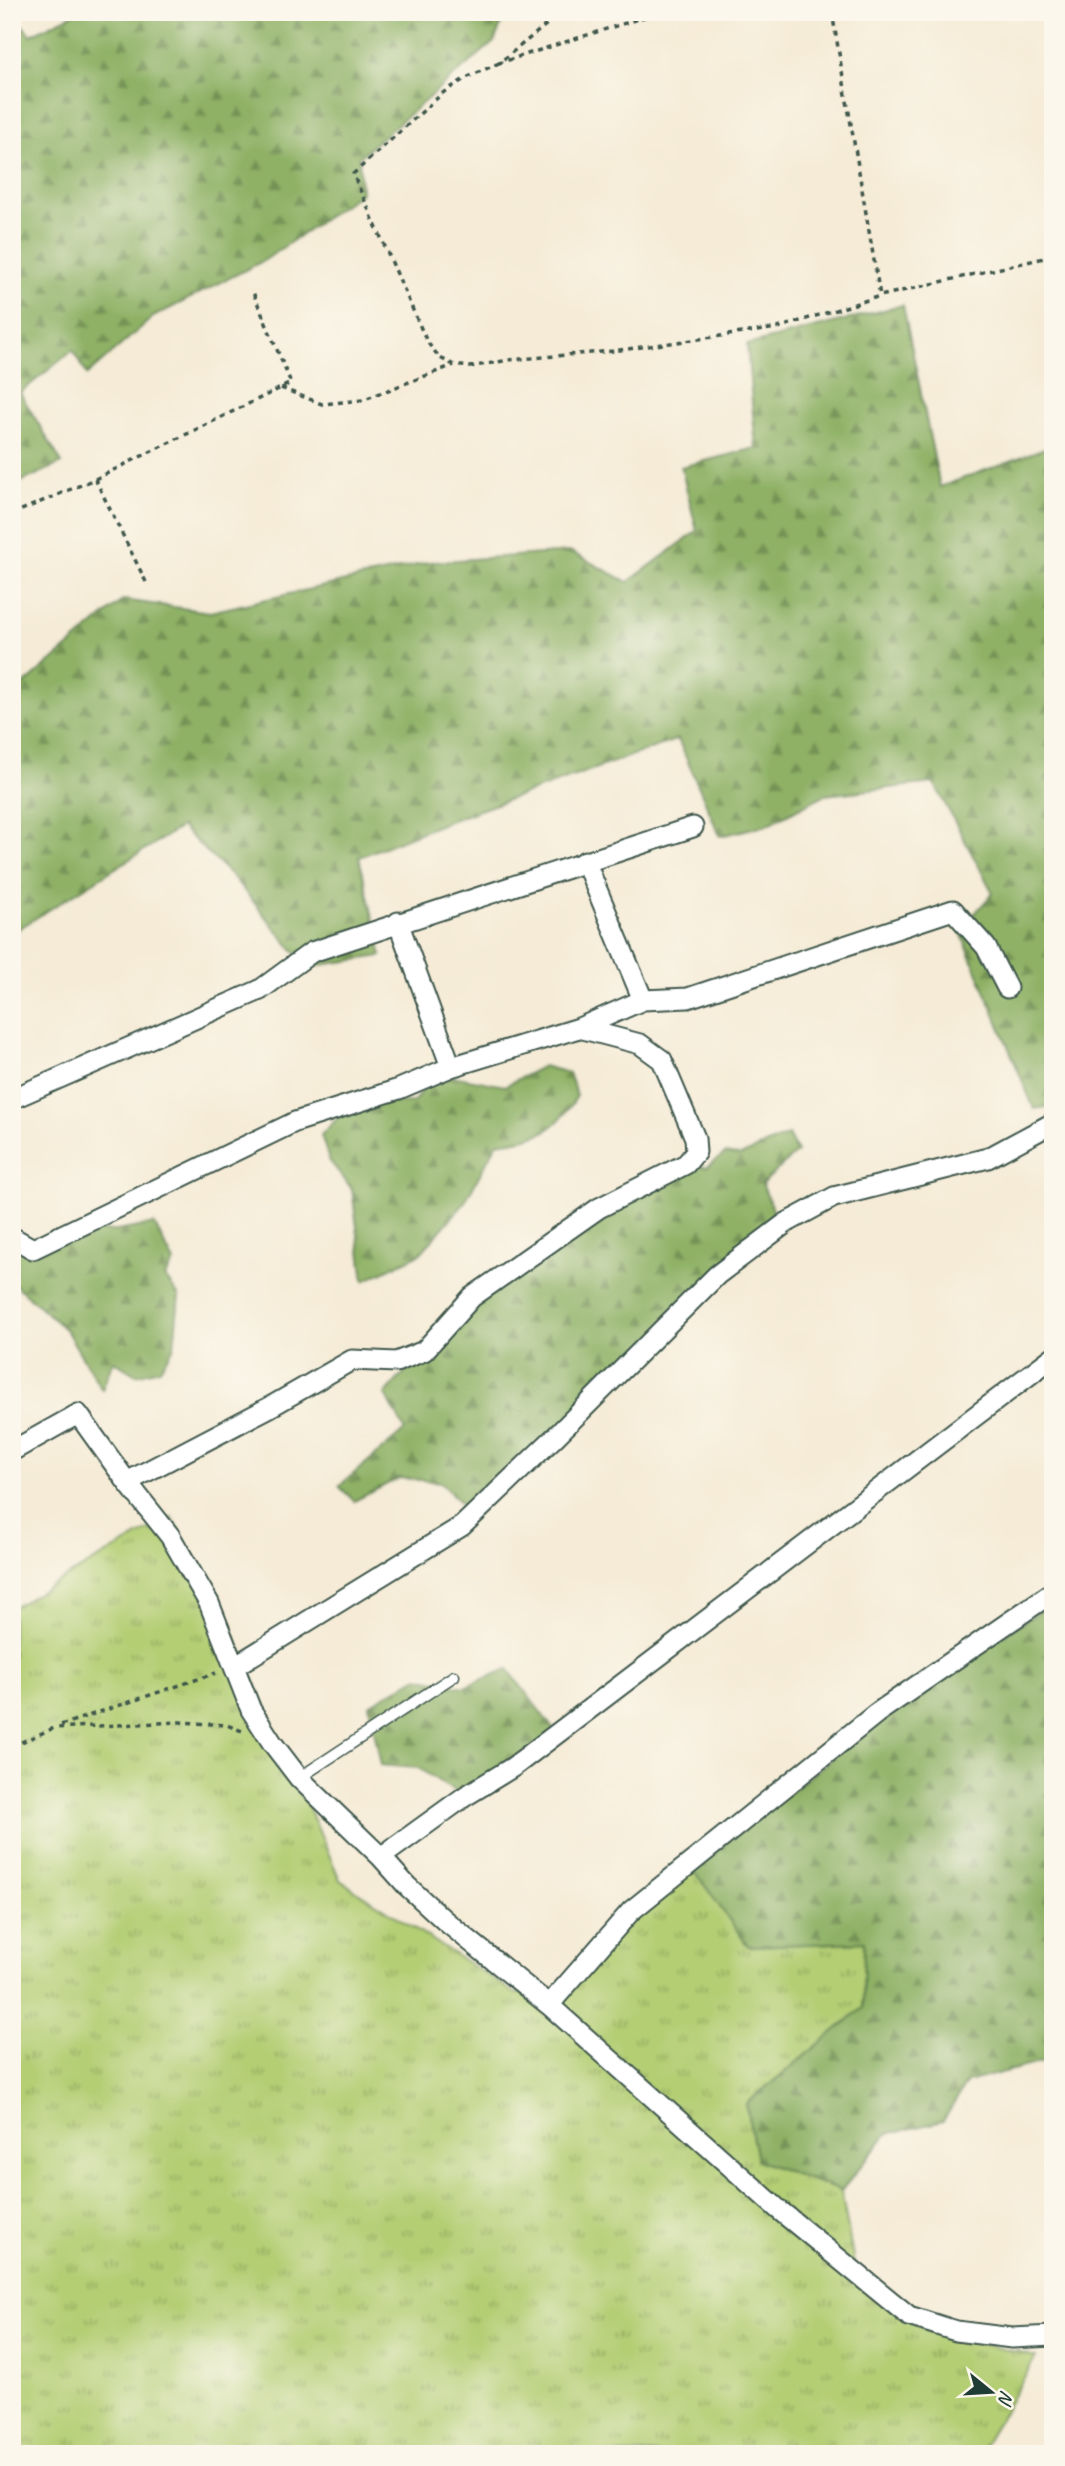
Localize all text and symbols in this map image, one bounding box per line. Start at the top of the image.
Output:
north arrow [956,2358,1026,2428]
text: N [992,2388,1019,2409]

